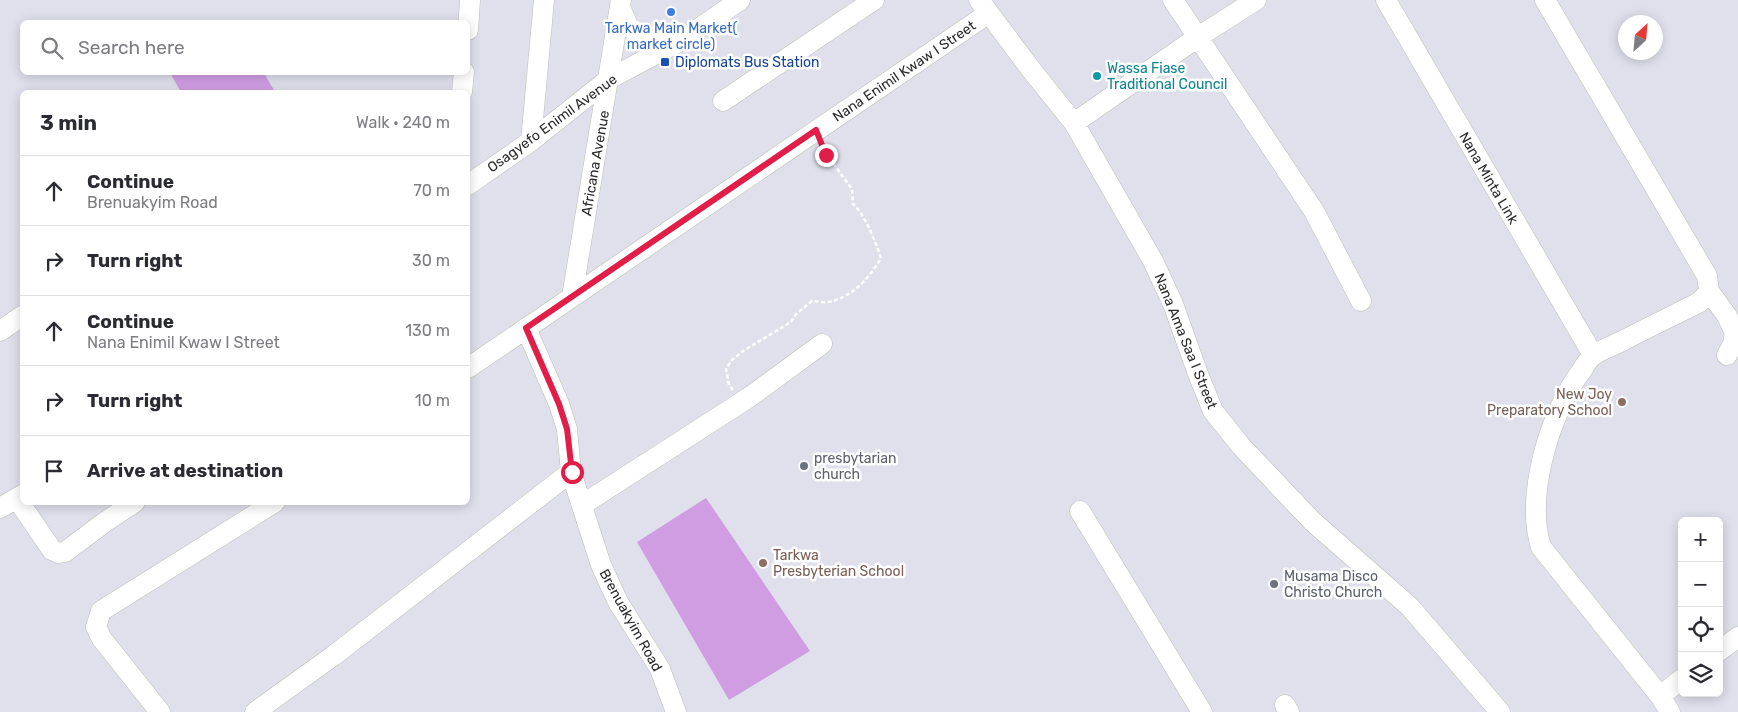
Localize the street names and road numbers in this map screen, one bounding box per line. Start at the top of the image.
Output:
street label: Nana Enimil Kwaw I Street [830,17,979,126]
street label: Osagyefo Enimil Avenue [484,70,621,176]
street label: Africana Avenue [578,109,613,217]
street label: Nana Minta Link [1455,129,1522,228]
street label: Nana Ama Saa I Street [1150,271,1221,412]
street label: Brenuakyim Road [595,566,666,674]

